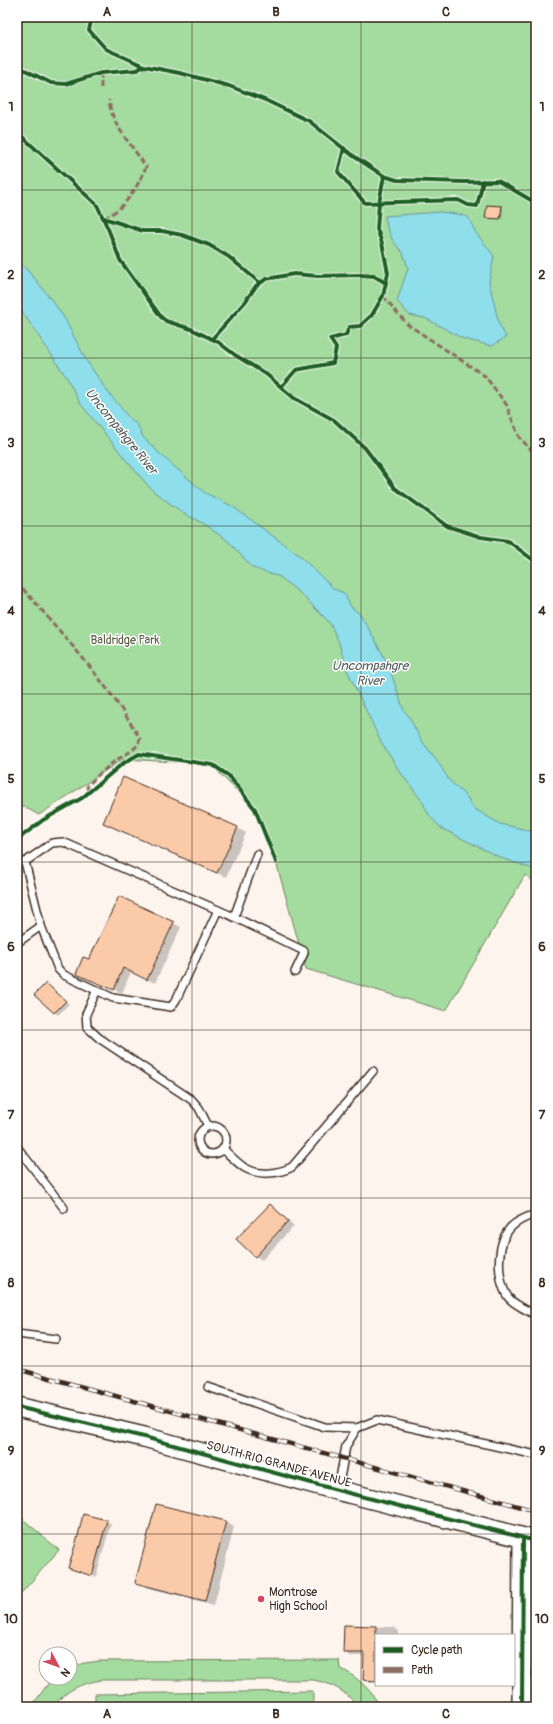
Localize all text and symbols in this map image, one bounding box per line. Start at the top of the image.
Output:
text: A [103,4,112,20]
text: B [272,4,280,20]
text: C [442,4,450,20]
text: 1 [8,99,14,115]
text: 1 [539,99,545,115]
text: 2 [7,267,15,283]
text: 2 [538,267,546,283]
water label: Uncompahgre River [82,385,162,480]
text: 3 [7,435,15,451]
text: 3 [538,435,546,451]
text: 4 [7,603,15,619]
text: 4 [538,603,546,619]
park label: Baldridge Park [91,633,159,648]
water label: Uncompahgre River [332,658,410,689]
text: 5 [7,771,15,787]
text: 5 [538,771,546,787]
text: 6 [7,939,15,955]
text: 6 [538,939,546,955]
text: 7 [8,1107,15,1123]
text: 7 [539,1107,546,1123]
text: 8 [8,1275,15,1291]
text: 8 [539,1275,546,1291]
street label: SOUTH RIO GRANDE AVENUE [205,1438,353,1491]
text: 9 [8,1443,15,1459]
text: 9 [539,1443,546,1459]
place label: Montrose High School [269,1585,328,1614]
marker: Montrose High School [256,1594,266,1604]
text: 10 [4,1611,18,1627]
text: 10 [535,1611,549,1627]
legend [375,1634,515,1686]
text: Cycle path [411,1643,463,1658]
north arrow [38,1646,78,1686]
text: Path [411,1663,433,1678]
text: N [57,1665,73,1680]
text: A [103,1706,112,1722]
text: B [272,1706,280,1722]
text: C [442,1706,450,1722]

